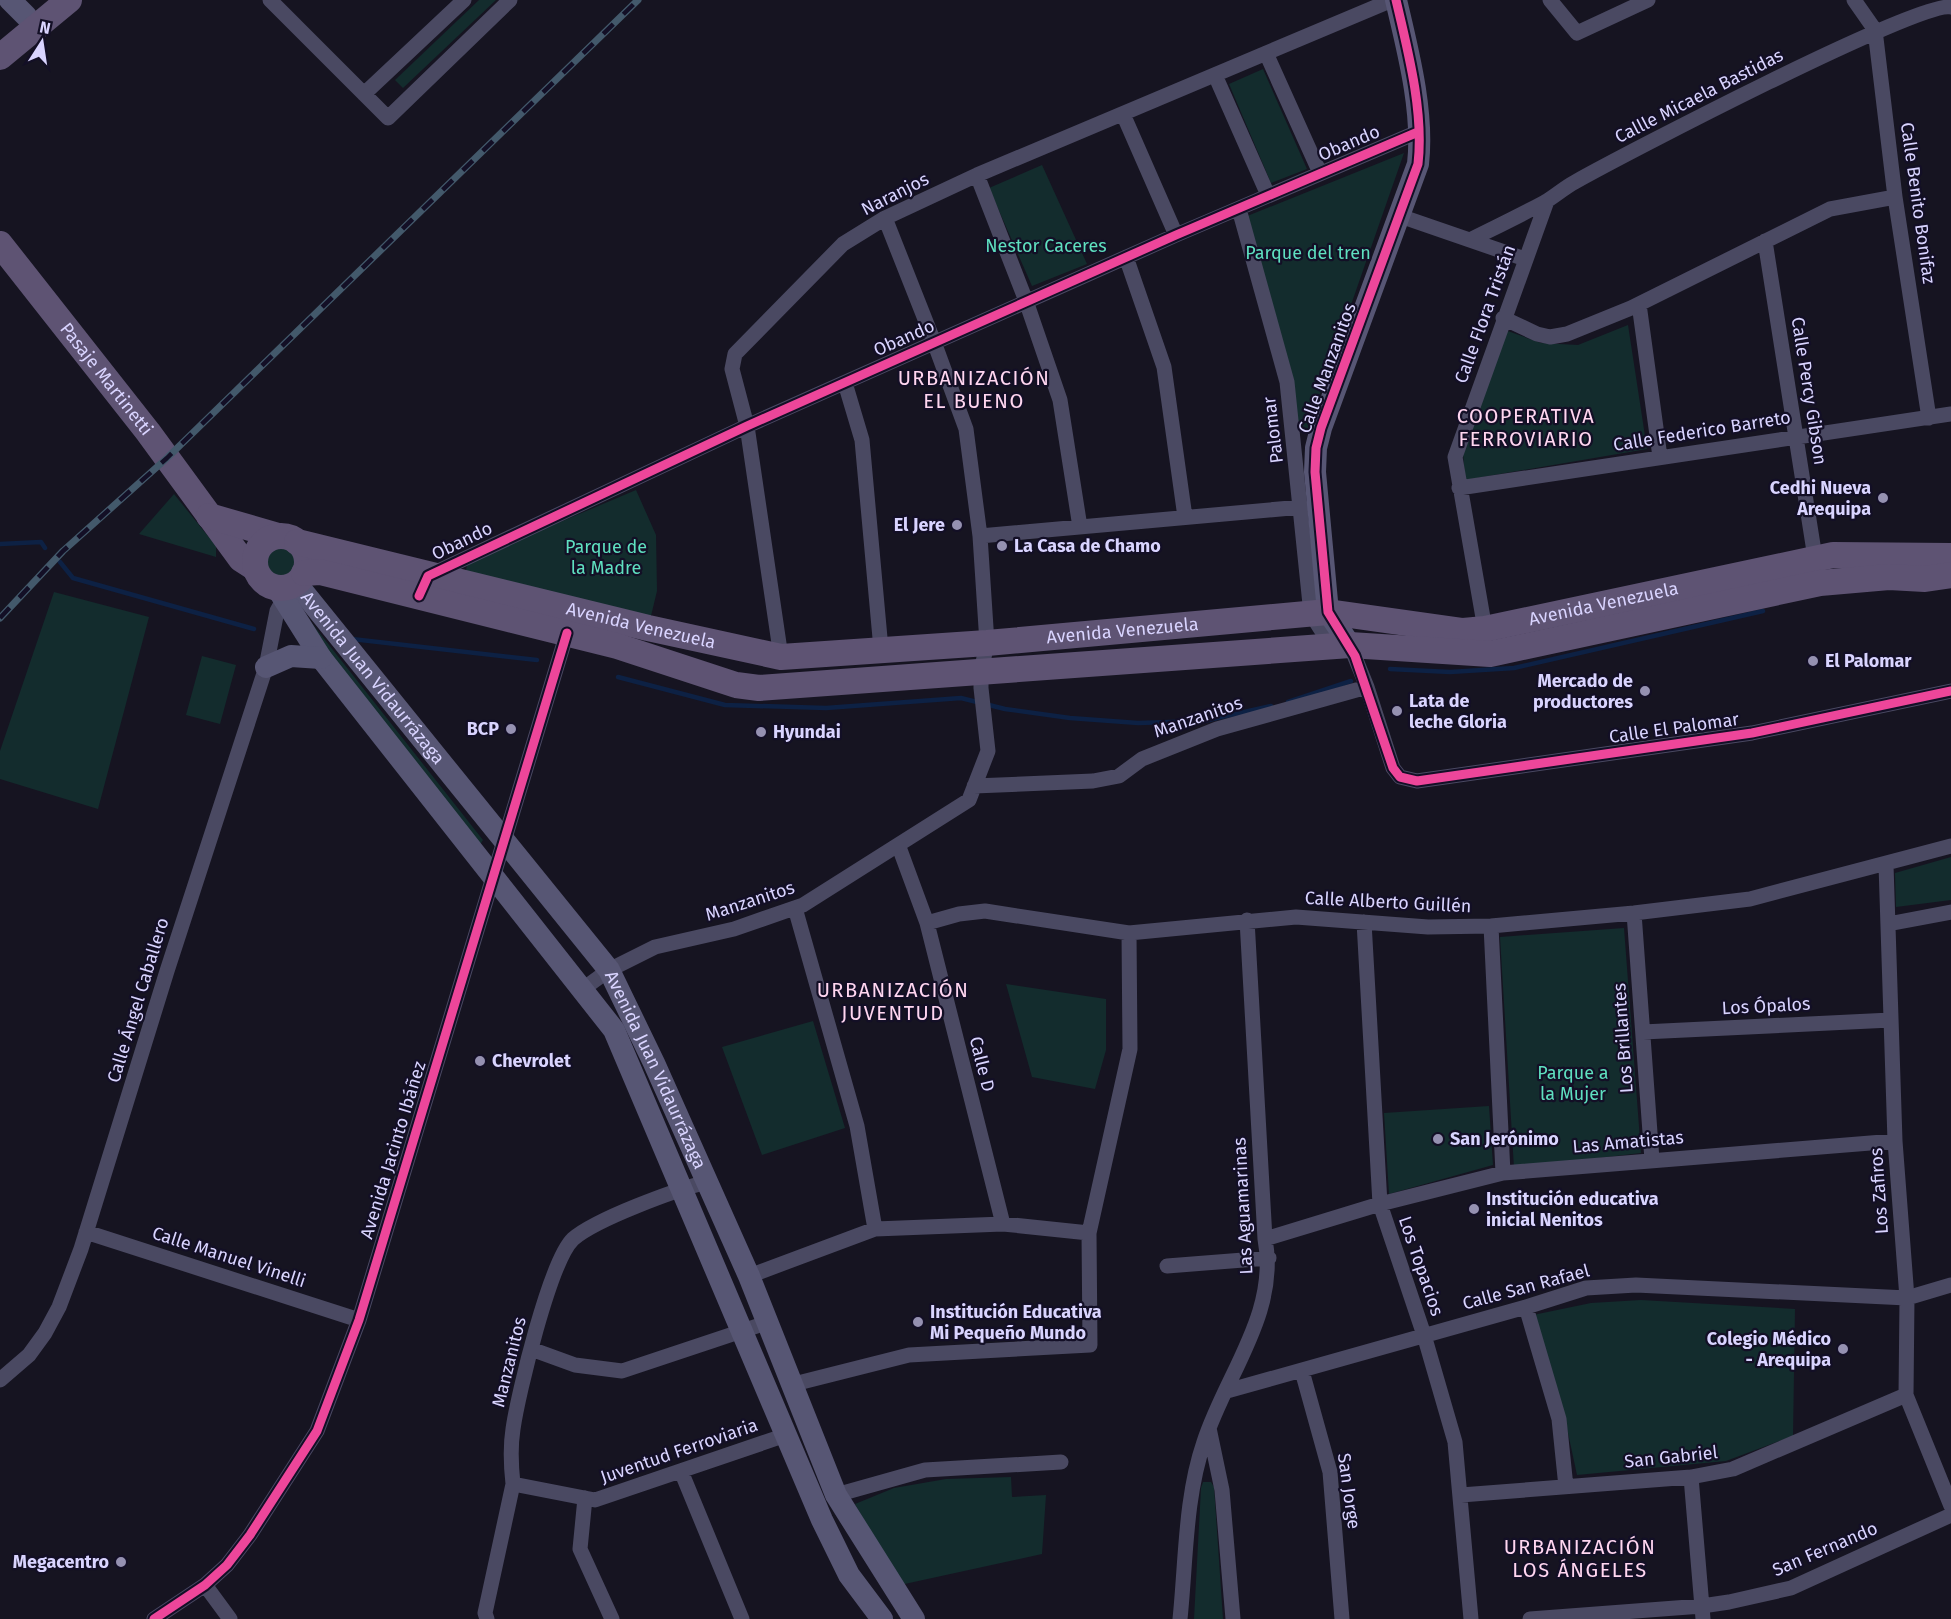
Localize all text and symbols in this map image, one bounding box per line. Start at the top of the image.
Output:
north arrow [12,12,72,72]
text: N [38,17,52,38]
street label: Callle Micaela Bastidas [1611,44,1787,148]
street label: Obando [1315,120,1383,166]
street label: Calle Benito Bonifaz [1896,121,1940,285]
street label: Naranjos [858,168,932,220]
park label: Nestor Caceres [985,235,1107,257]
park label: Parque del tren [1245,242,1371,264]
street label: Calle Flora Tristán [1450,242,1520,386]
street label: Calle Manzanitos [1293,300,1361,436]
street label: Obando [870,315,938,361]
street label: Calle Percy Gibson [1786,315,1832,467]
street label: Pasaje Martinetti [55,318,158,440]
district label: URBANIZACIÓN EL BUENO [898,366,1050,413]
street label: Palomar [1258,395,1288,465]
district label: COOPERATIVA FERROVIARIO [1457,404,1595,451]
street label: Calle Federico Barreto [1612,406,1792,456]
place label: Cedhi Nueva Arequipa [1770,477,1871,520]
marker: Cedhi Nueva Arequipa [1876,491,1890,505]
place label: El Jere [894,514,945,536]
street label: Obando [428,517,496,565]
marker: El Jere [950,518,964,532]
place label: La Casa de Chamo [1014,535,1161,557]
park label: Parque de la Madre [565,536,647,579]
marker: La Casa de Chamo [995,539,1009,553]
street label: Avenida Venezuela [1527,577,1680,630]
street label: Avenida Juan Vidaurrázaga [296,587,449,769]
street label: Avenida Venezuela [564,597,718,653]
street label: Avenida Venezuela [1046,613,1199,649]
place label: El Palomar [1825,650,1912,672]
marker: El Palomar [1806,654,1820,668]
place label: Mercado de productores [1533,670,1633,713]
marker: Mercado de productores [1638,684,1652,698]
place label: Lata de leche Gloria [1409,690,1507,733]
street label: Manzanitos [1151,692,1245,742]
marker: Lata de leche Gloria [1390,704,1404,718]
street label: Calle El Palomar [1608,708,1740,748]
place label: BCP [467,718,499,740]
place label: Hyundai [773,721,841,743]
marker: BCP [504,722,518,736]
marker: Hyundai [754,725,768,739]
street label: Manzanitos [703,876,797,926]
street label: Calle Alberto Guillén [1304,887,1472,917]
street label: Calle Ángel Caballero [101,915,174,1085]
street label: Avenida Juan Vidaurrázaga [600,967,711,1173]
district label: URBANIZACIÓN JUVENTUD [817,978,969,1025]
street label: Los Brillantes [1608,982,1638,1094]
street label: Los Ópalos [1721,993,1811,1019]
street label: Calle D [965,1034,999,1094]
place label: Chevrolet [492,1050,572,1072]
marker: Chevrolet [473,1054,487,1068]
street label: Avenida Jacinto Ibáñez [355,1058,431,1241]
park label: Parque a la Mujer [1537,1062,1609,1105]
street label: Las Amatistas [1572,1126,1684,1158]
place label: San Jerónimo [1450,1128,1559,1150]
marker: San Jerónimo [1431,1132,1445,1146]
street label: Las Aguamarinas [1228,1137,1258,1275]
street label: Los Zafiros [1865,1147,1893,1235]
place label: Institución educativa inicial Nenitos [1486,1188,1659,1231]
marker: Institución educativa inicial Nenitos [1467,1202,1481,1216]
street label: Los Topacios [1394,1213,1448,1319]
street label: Calle Manuel Vinelli [149,1222,309,1292]
street label: Calle San Rafael [1460,1259,1592,1315]
place label: Institución Educativa Mi Pequeño Mundo [930,1301,1102,1344]
street label: Manzanitos [487,1314,531,1410]
marker: Institución Educativa Mi Pequeño Mundo [911,1315,925,1329]
place label: Colegio Médico - Arequipa [1707,1328,1831,1371]
marker: Colegio Médico - Arequipa [1836,1342,1850,1356]
street label: Juventud Ferroviaria [597,1414,761,1488]
street label: San Gabriel [1623,1441,1719,1473]
street label: San Jorge [1333,1452,1365,1530]
street label: San Fernando [1769,1517,1881,1581]
district label: URBANIZACIÓN LOS ÁNGELES [1504,1535,1656,1582]
place label: Megacentro [13,1551,109,1573]
marker: Megacentro [114,1555,128,1569]

